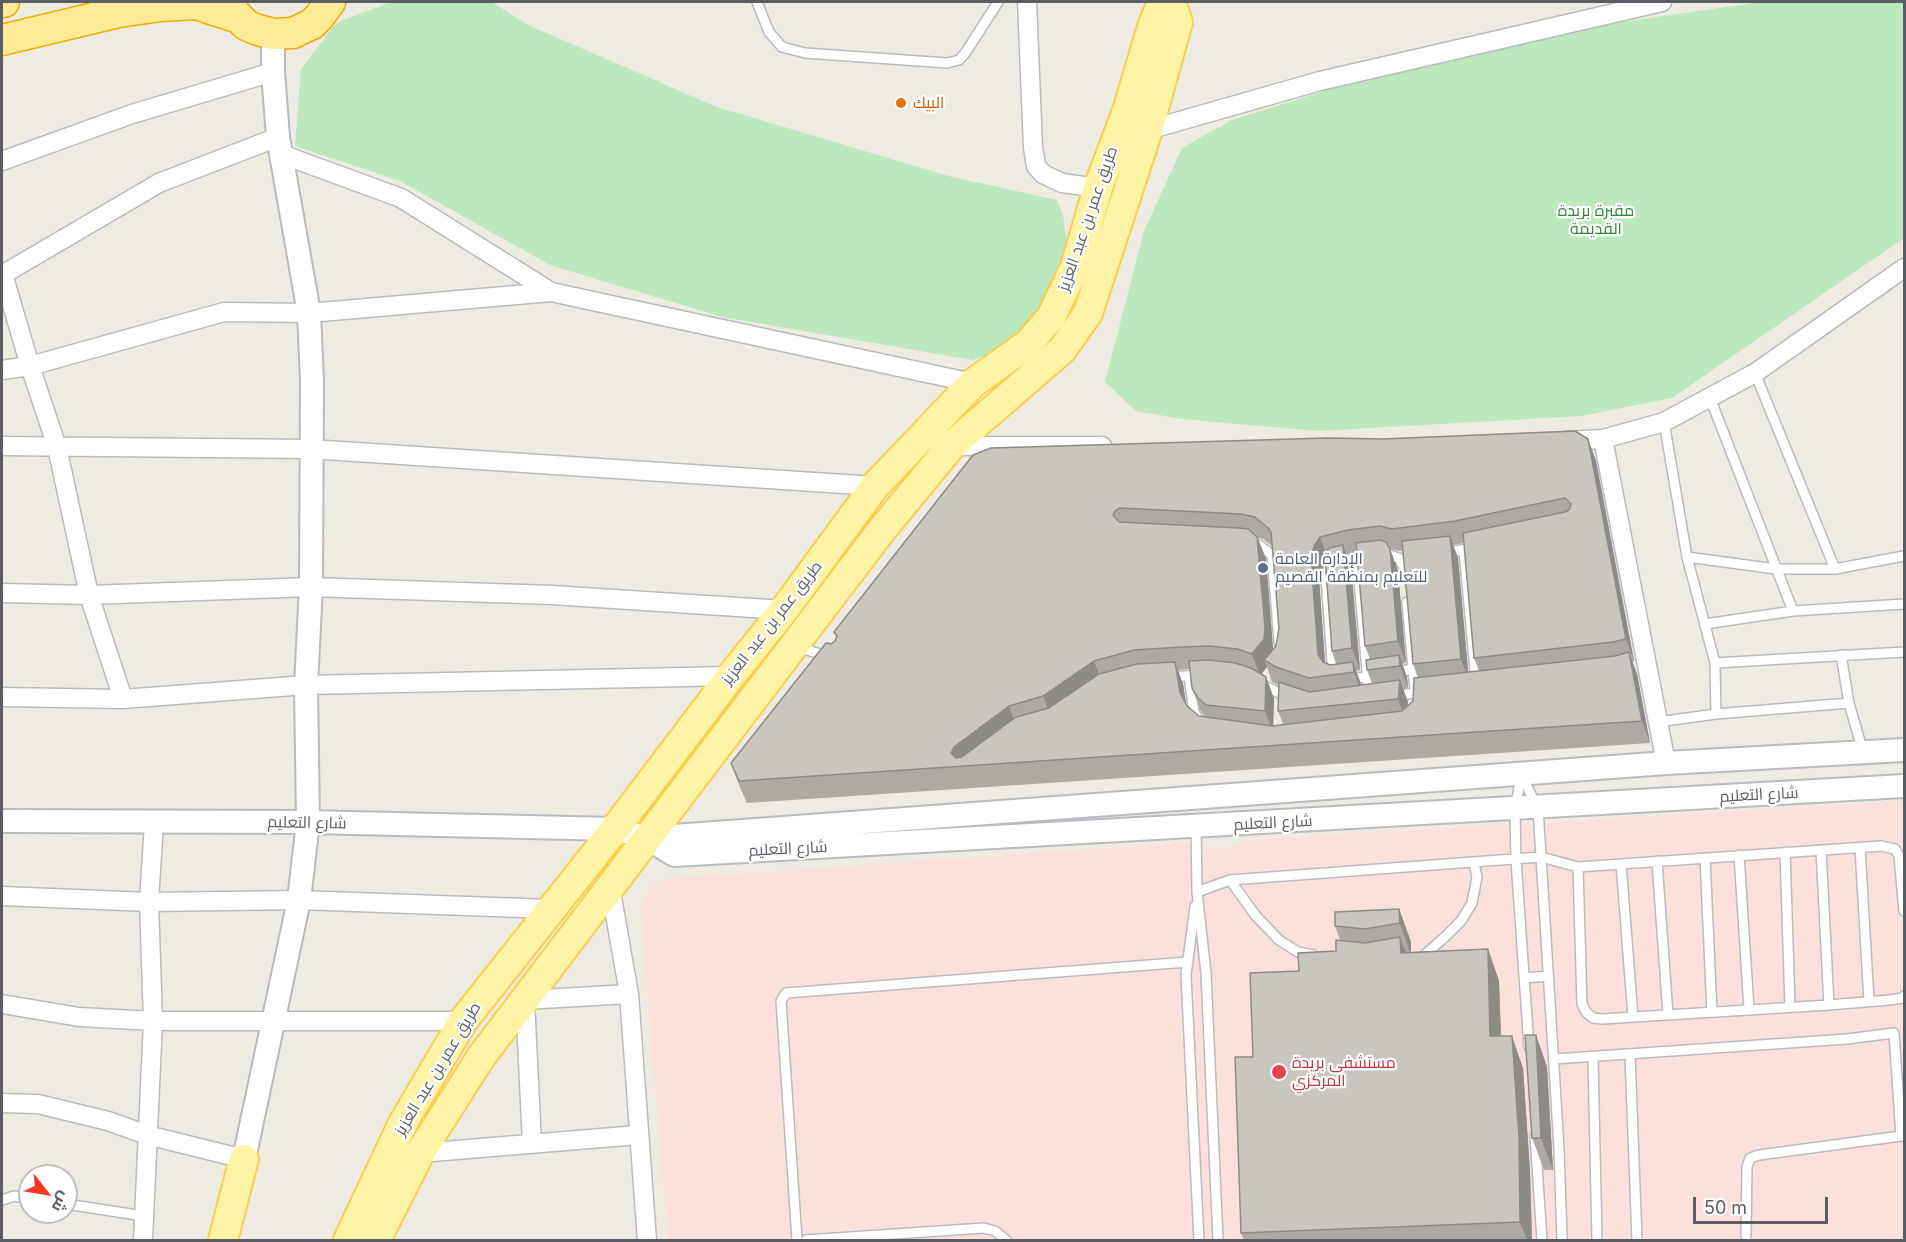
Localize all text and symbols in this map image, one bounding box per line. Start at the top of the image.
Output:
place label: البيك [913,93,944,113]
marker: البيك [894,96,908,110]
street label: طريق عمر بن عبد العزيز [1054,144,1122,294]
park label: مقبرة بريدة القديمة [1558,201,1634,239]
place label: الإدارة العامة للتعليم بمنطقة القصيم [1275,549,1427,587]
street label: طريق عمر بن عبد العزيز [718,557,826,689]
marker: الإدارة العامة للتعليم بمنطقة القصيم [1256,561,1270,575]
street label: شارع التعليم [1719,783,1799,807]
street label: شارع التعليم [1233,811,1313,835]
street label: شارع التعليم [267,813,347,833]
street label: شارع التعليم [748,837,828,861]
street label: طريق عمر بن عبد العزيز [391,999,485,1139]
place label: مستشفى بريدة المركزي [1292,1053,1396,1091]
marker: مستشفى بريدة المركزي [1270,1063,1288,1081]
north arrow [18,1164,78,1224]
scale bar [1696,1185,1831,1223]
text: ش [48,1188,76,1216]
text: 50 m [1704,1197,1747,1218]

